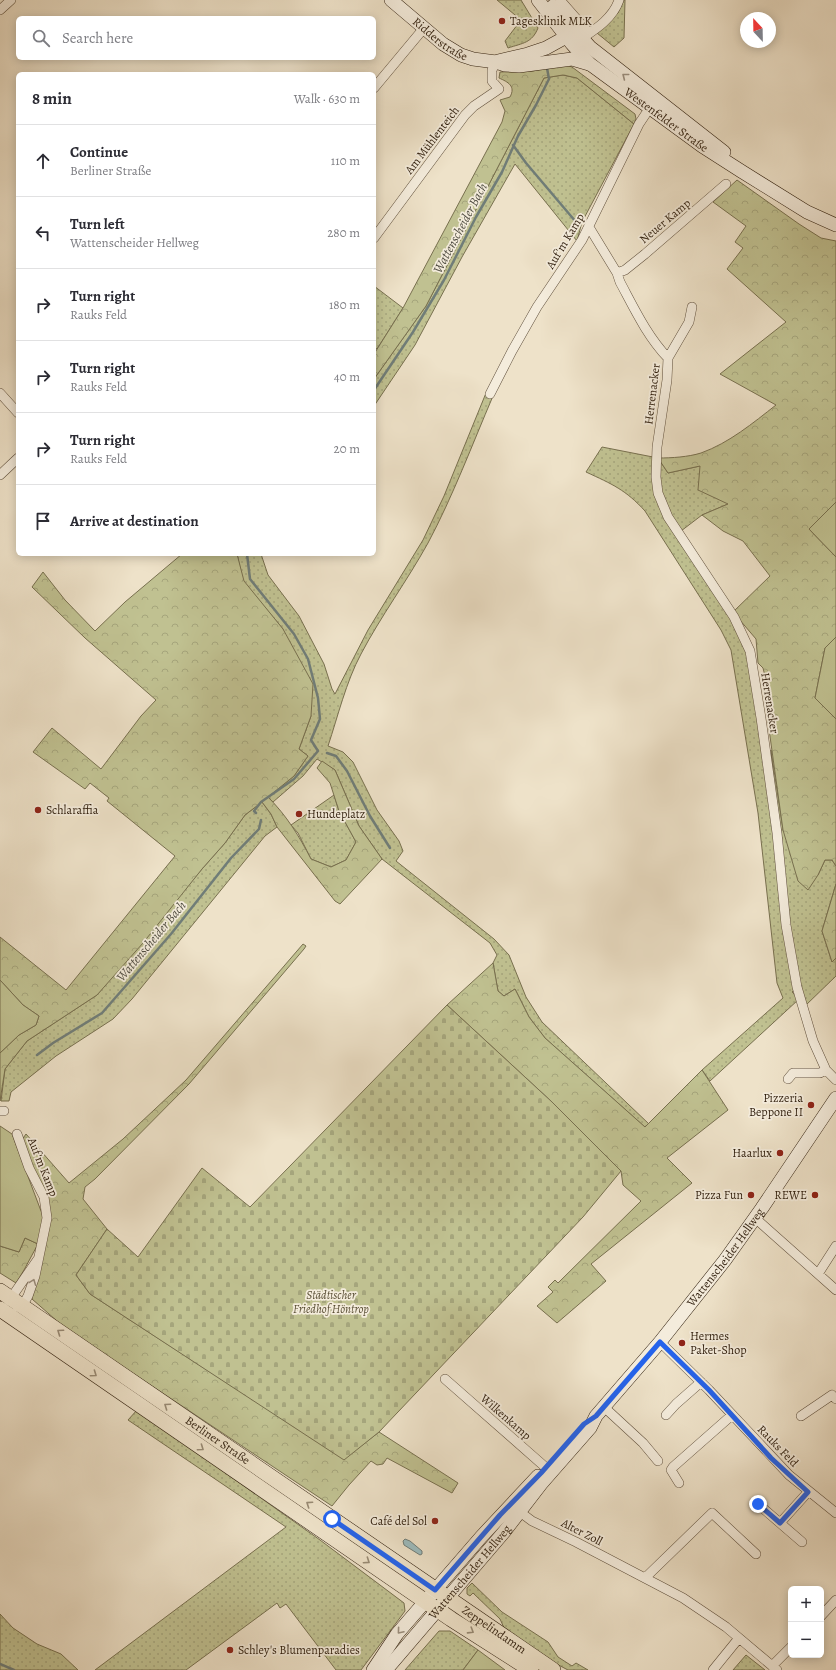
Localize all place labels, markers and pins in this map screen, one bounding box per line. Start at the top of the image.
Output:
place label: Tagesklinik MLK [510,13,592,29]
marker: Tagesklinik MLK [497,16,507,26]
place label: Schlaraffia [46,802,99,818]
marker: Schlaraffia [33,805,43,815]
place label: Hundeplatz [307,806,365,822]
marker: Hundeplatz [294,809,304,819]
place label: Pizzeria Beppone II [749,1090,803,1120]
marker: Pizzeria Beppone II [806,1100,816,1110]
place label: Haarlux [732,1145,772,1161]
marker: Haarlux [775,1148,785,1158]
place label: Pizza Fun [695,1187,743,1203]
place label: REWE [774,1187,807,1203]
marker: Pizza Fun [746,1190,756,1200]
marker: REWE [810,1190,820,1200]
place label: Hermes Paket-Shop [690,1328,747,1358]
marker: Hermes Paket-Shop [677,1338,687,1348]
place label: Café del Sol [370,1513,427,1529]
marker: Café del Sol [430,1516,440,1526]
place label: Schley's Blumenparadies [238,1642,360,1658]
marker: Schley's Blumenparadies [225,1645,235,1655]

